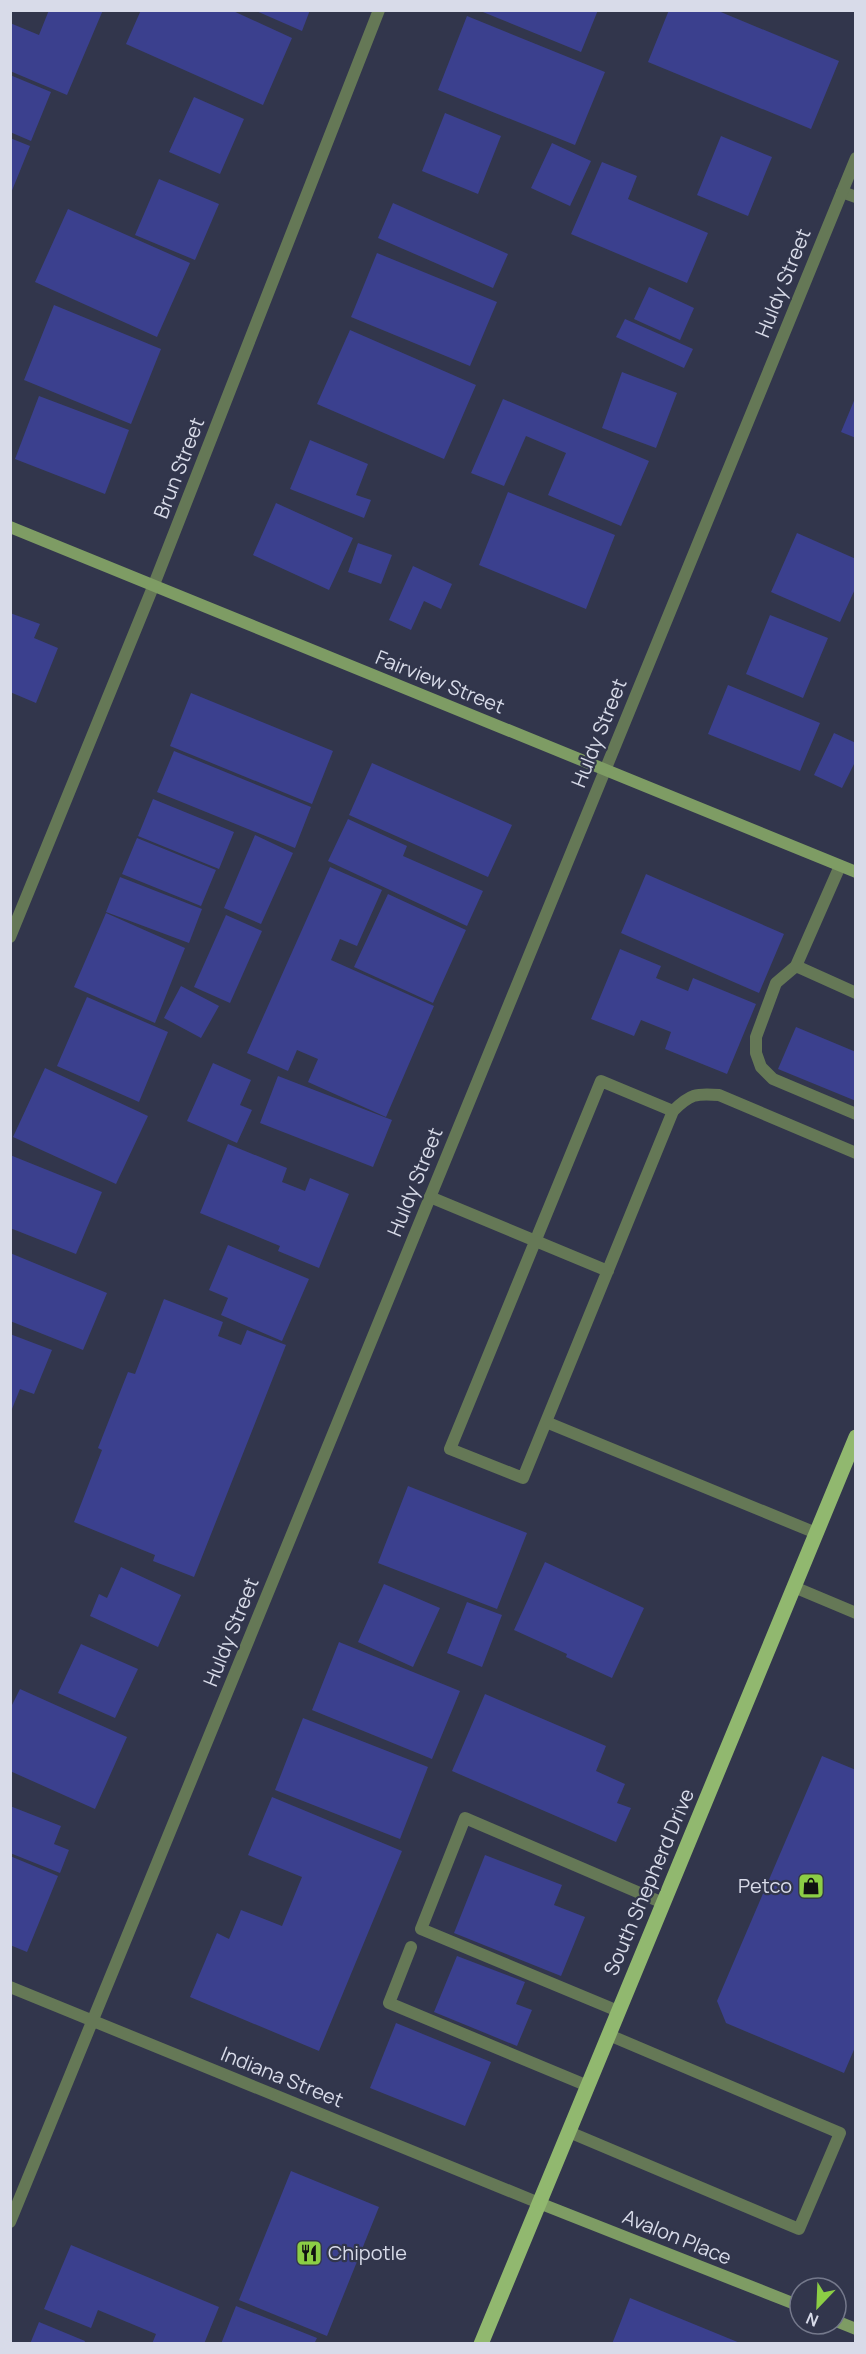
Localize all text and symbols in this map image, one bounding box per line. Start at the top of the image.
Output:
street label: Huldy Street [748,224,817,341]
street label: Brun Street [147,414,210,522]
street label: Fairview Street [372,643,509,720]
street label: Huldy Street [564,674,633,791]
street label: Huldy Street [380,1123,449,1240]
street label: Huldy Street [196,1573,265,1690]
street label: South Shepherd Drive [597,1784,700,1979]
shop icon: Petco [796,1871,826,1901]
place label: Petco [738,1872,792,1899]
street label: Indiana Street [217,2040,347,2113]
street label: Avalon Place [619,2202,736,2271]
restaurant icon: Chipotle [294,2238,324,2268]
place label: Chipotle [328,2239,407,2266]
north arrow [788,2276,848,2336]
text: N [803,2307,822,2332]

